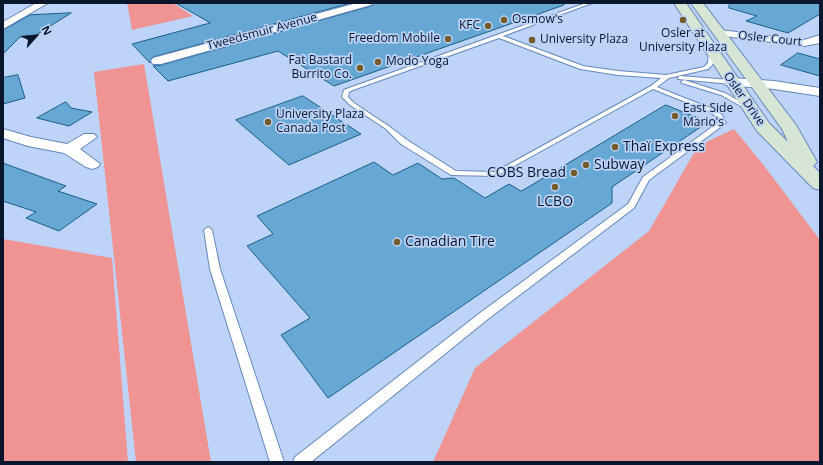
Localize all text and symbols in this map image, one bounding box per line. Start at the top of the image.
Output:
street label: Tweedsmuir Avenue [205,10,319,54]
place label: Osmow's [512,13,563,27]
marker: Osmow's [499,15,509,25]
marker: Osler at University Plaza [678,15,688,25]
north arrow [16,16,56,56]
place label: KFC [459,19,480,33]
marker: KFC [483,21,493,31]
text: N [38,23,56,38]
place label: Osler at University Plaza [639,27,727,55]
street label: Osler Court [737,28,803,50]
place label: Freedom Mobile [348,32,440,46]
place label: University Plaza [540,33,628,47]
marker: Freedom Mobile [443,34,453,44]
marker: University Plaza [527,35,537,45]
place label: Fat Bastard Burrito Co. [288,54,352,82]
place label: Modo Yoga [386,55,449,69]
marker: Modo Yoga [373,57,383,67]
marker: Fat Bastard Burrito Co. [355,63,365,73]
street label: Osler Drive [720,69,768,129]
place label: East Side Mario's [683,102,733,130]
place label: University Plaza Canada Post [276,108,364,136]
marker: East Side Mario's [670,111,680,121]
marker: University Plaza Canada Post [263,117,273,127]
place label: Thaï Express [623,139,705,155]
marker: Thaï Express [610,142,620,152]
place label: Subway [594,157,644,173]
marker: Subway [581,160,591,170]
place label: COBS Bread [487,165,566,181]
marker: COBS Bread [569,168,579,178]
marker: LCBO [550,182,560,192]
place label: LCBO [537,194,573,210]
place label: Canadian Tire [405,234,495,250]
marker: Canadian Tire [392,237,402,247]

